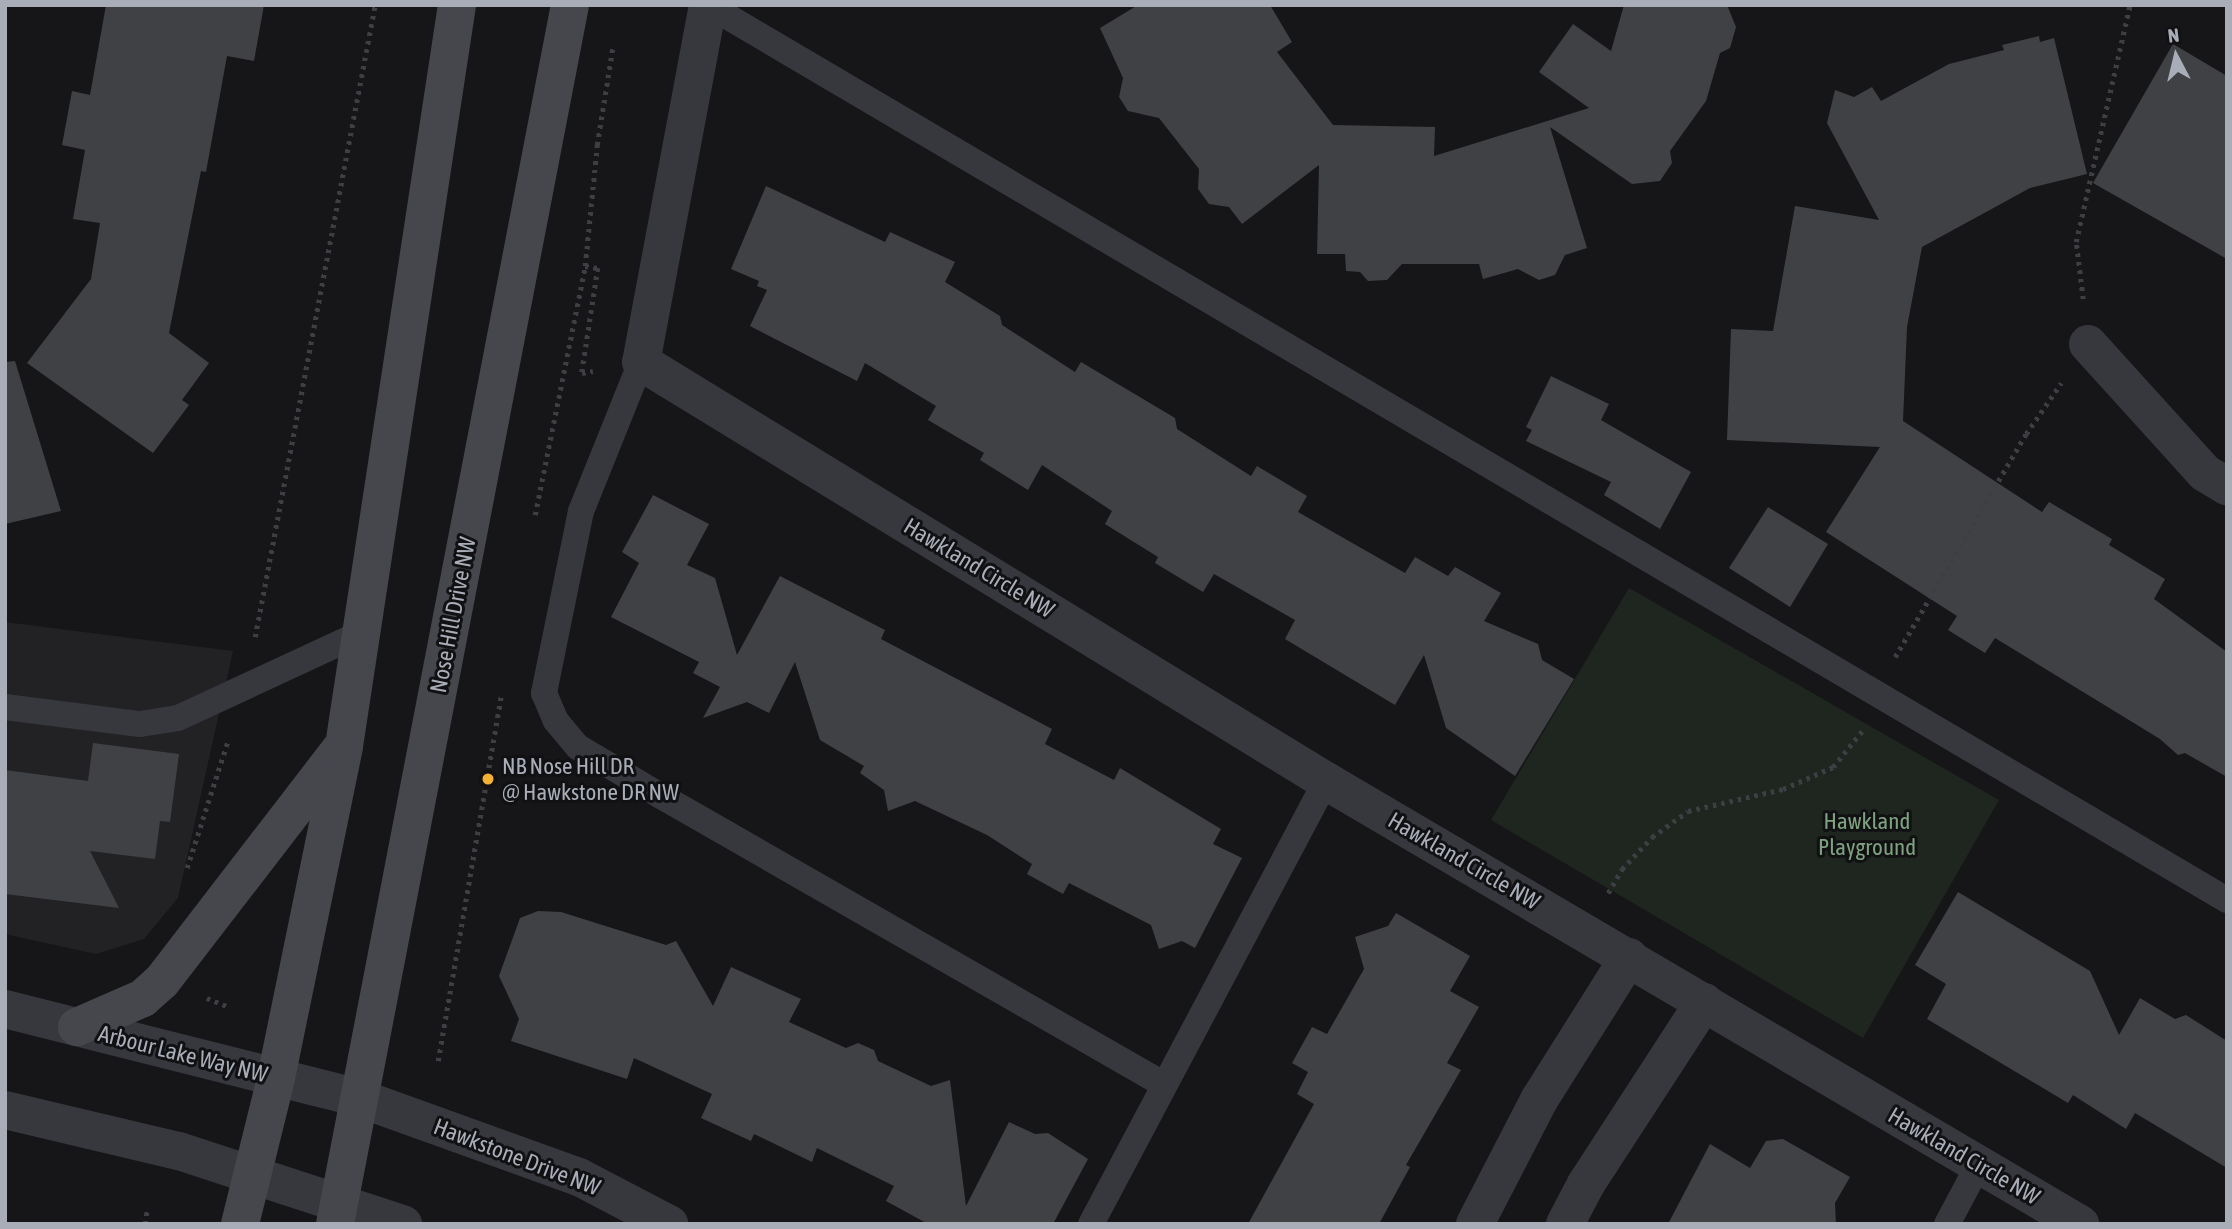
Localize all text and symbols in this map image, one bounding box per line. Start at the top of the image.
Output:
north arrow [2141,21,2211,91]
text: N [2167,24,2180,47]
street label: Hawkland Circle NW [899,512,1059,624]
street label: Nose Hill Drive NW [424,535,482,695]
place label: NB Nose Hill DR @ Hawkstone DR NW [502,752,679,806]
marker: NB Nose Hill DR @ Hawkstone DR NW [480,771,496,787]
street label: Hawkland Circle NW [1383,806,1545,916]
park label: Hawkland Playground [1818,807,1916,861]
street label: Arbour Lake Way NW [96,1020,270,1088]
street label: Hawkland Circle NW [1883,1101,2045,1211]
street label: Hawkstone Drive NW [430,1113,604,1201]

